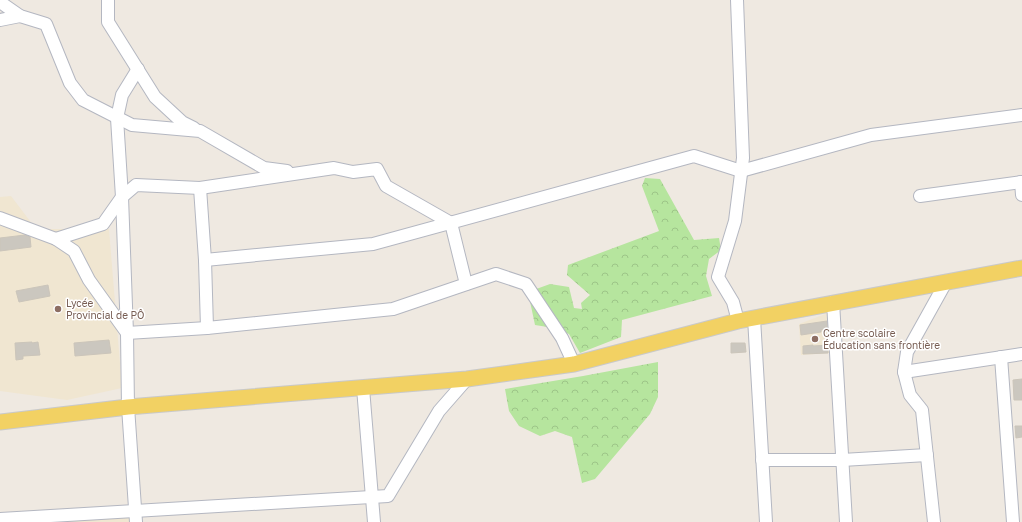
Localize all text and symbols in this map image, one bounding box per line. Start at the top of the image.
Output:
place label: Lycée Provincial de PÔ [66,297,144,321]
marker: Lycée Provincial de PÔ [53,304,63,314]
place label: Centre scolaire Éducation sans frontière [823,327,940,351]
marker: Centre scolaire Éducation sans frontière [810,334,820,344]

